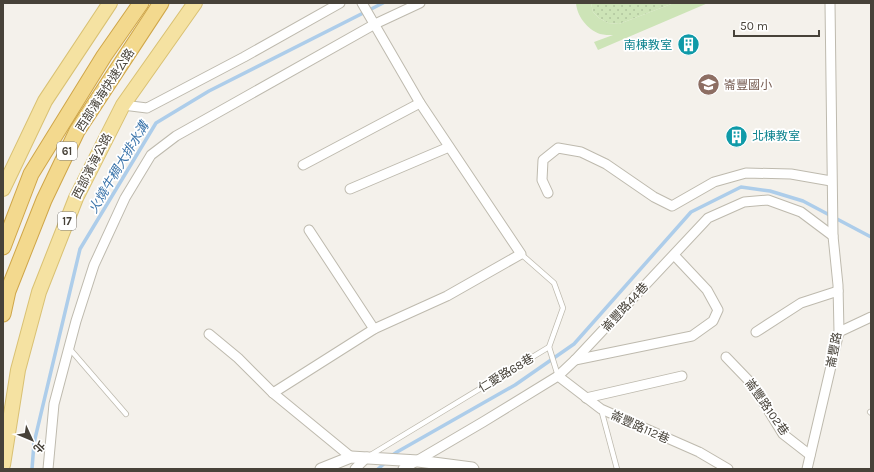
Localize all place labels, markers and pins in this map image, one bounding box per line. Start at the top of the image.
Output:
building icon: 南棟教室 [675,32,701,58]
place label: 南棟教室 [624,38,672,52]
school or university icon: 崙豐國小 [695,72,721,98]
place label: 崙豐國小 [724,78,772,92]
building icon: 北棟教室 [723,123,749,149]
place label: 北棟教室 [752,129,800,143]

